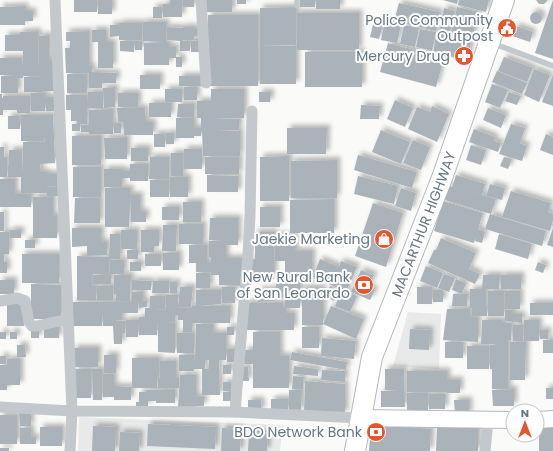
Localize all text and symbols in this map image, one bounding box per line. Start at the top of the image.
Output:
place label: Police Community Outpost [365,10,493,46]
public building icon: Police Community Outpost [496,17,518,39]
pharmacy icon: Mercury Drug [453,45,475,67]
place label: Mercury Drug [356,46,450,66]
street label: MACARTHUR HIGHWAY [386,149,460,300]
shop icon: Jaekie Marketing [373,228,395,250]
place label: Jaekie Marketing [252,229,370,249]
place label: New Rural Bank of San Leonardo [237,267,351,303]
bank icon: New Rural Bank of San Leonardo [353,274,375,296]
north arrow [505,403,545,443]
text: N [521,405,529,421]
bank icon: BDO Network Bank [365,421,387,443]
place label: BDO Network Bank [234,422,363,442]

